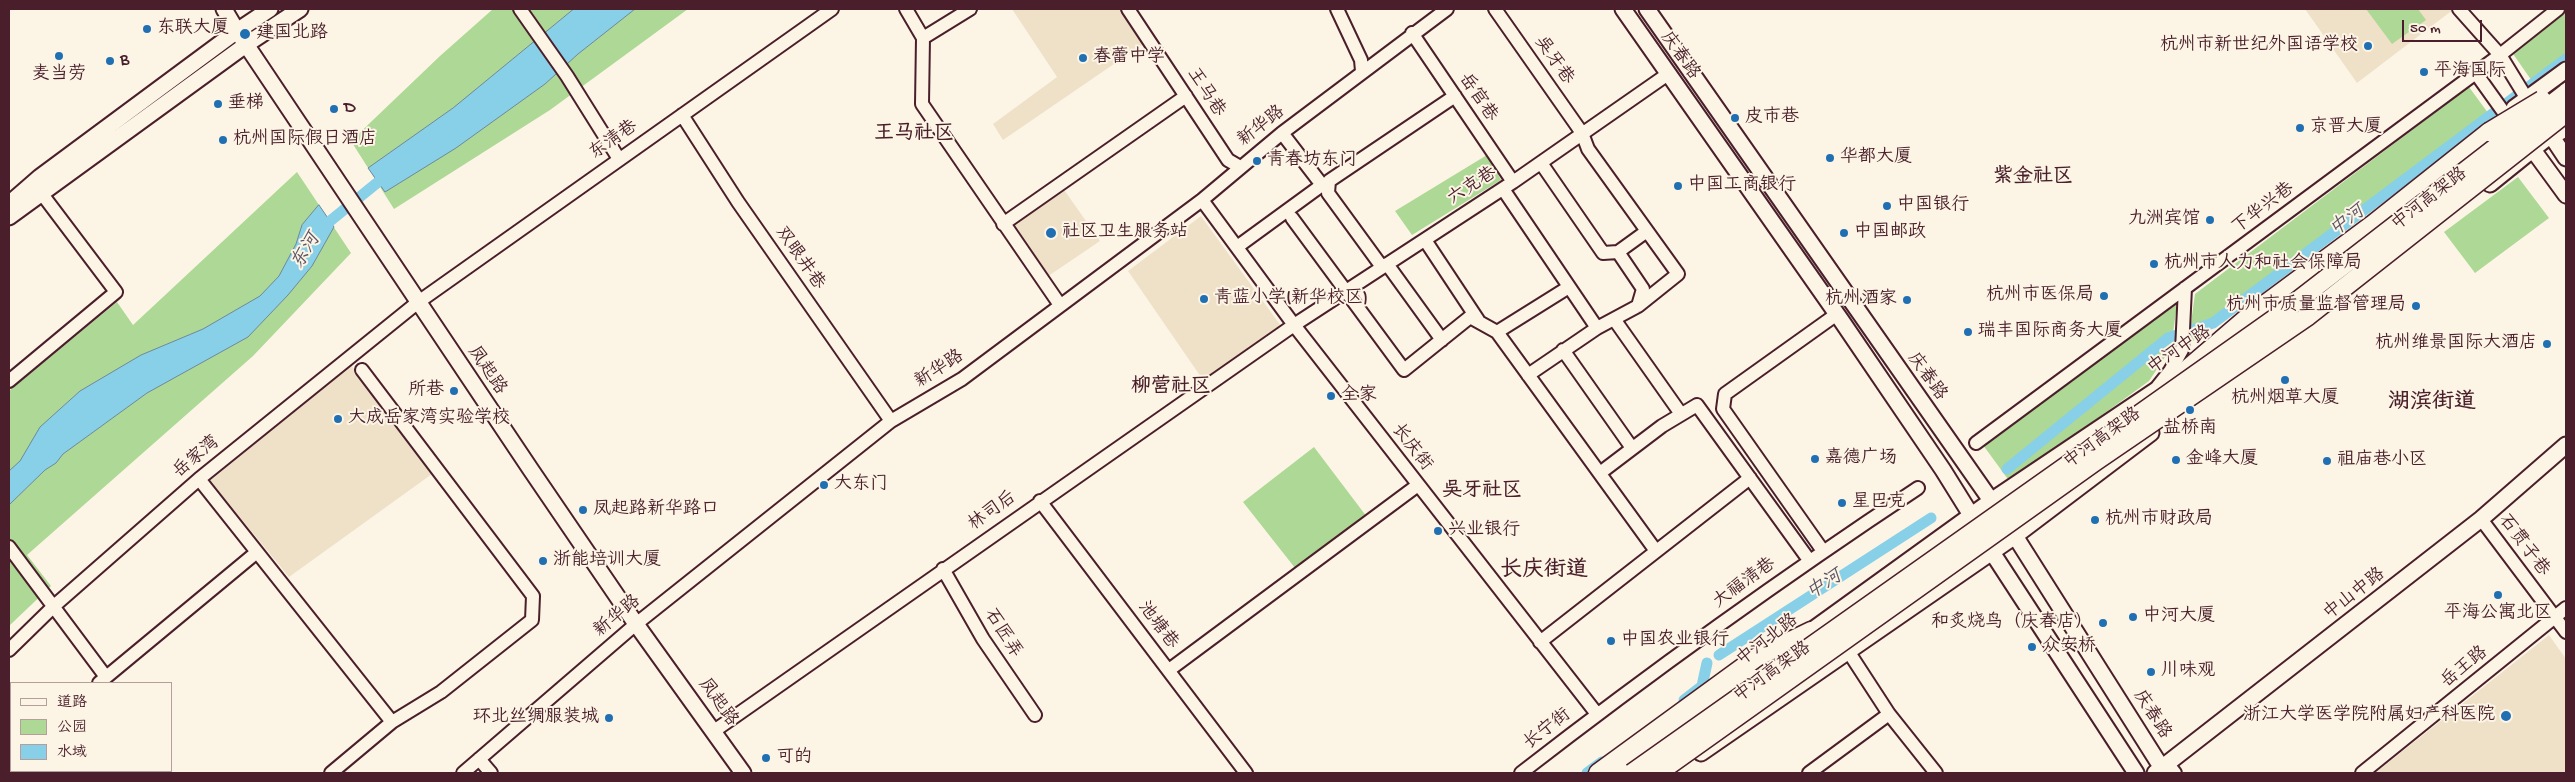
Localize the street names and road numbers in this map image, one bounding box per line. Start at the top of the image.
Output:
street label: 庆春路 [1655,28,1703,84]
street label: 吴牙巷 [1529,33,1577,89]
street label: 王马巷 [1181,64,1229,122]
street label: 岳官巷 [1453,70,1501,126]
street label: 新华路 [1234,102,1290,152]
street label: 东清巷 [586,117,642,165]
street label: 六克巷 [1444,163,1502,211]
street label: 中河高架路 [2388,164,2472,236]
street label: 下华兴巷 [2229,179,2299,239]
street label: 双眼井巷 [770,223,828,295]
street label: 中河中路 [2144,322,2216,380]
street label: 凤起路 [462,343,510,399]
street label: 新华路 [911,346,969,394]
street label: 庆春路 [1902,349,1950,405]
street label: 中河高架路 [2060,404,2146,474]
street label: 长庆街 [1386,420,1436,476]
street label: 岳家湾 [169,432,225,484]
street label: 林司后 [965,488,1021,536]
street label: 石贯子巷 [2493,511,2553,581]
street label: 大福清巷 [1710,554,1780,614]
street label: 中山中路 [2320,564,2390,626]
street label: 新华路 [590,591,646,643]
street label: 池塘巷 [1132,598,1182,654]
street label: 石匠弄 [979,605,1025,663]
street label: 中河北路 [1733,610,1803,672]
street label: 中河高架路 [1730,638,1816,708]
street label: 岳王路 [2437,643,2493,693]
street label: 凤起路 [692,675,742,731]
street label: 庆春路 [2128,686,2174,744]
street label: 长宁街 [1520,705,1576,755]

